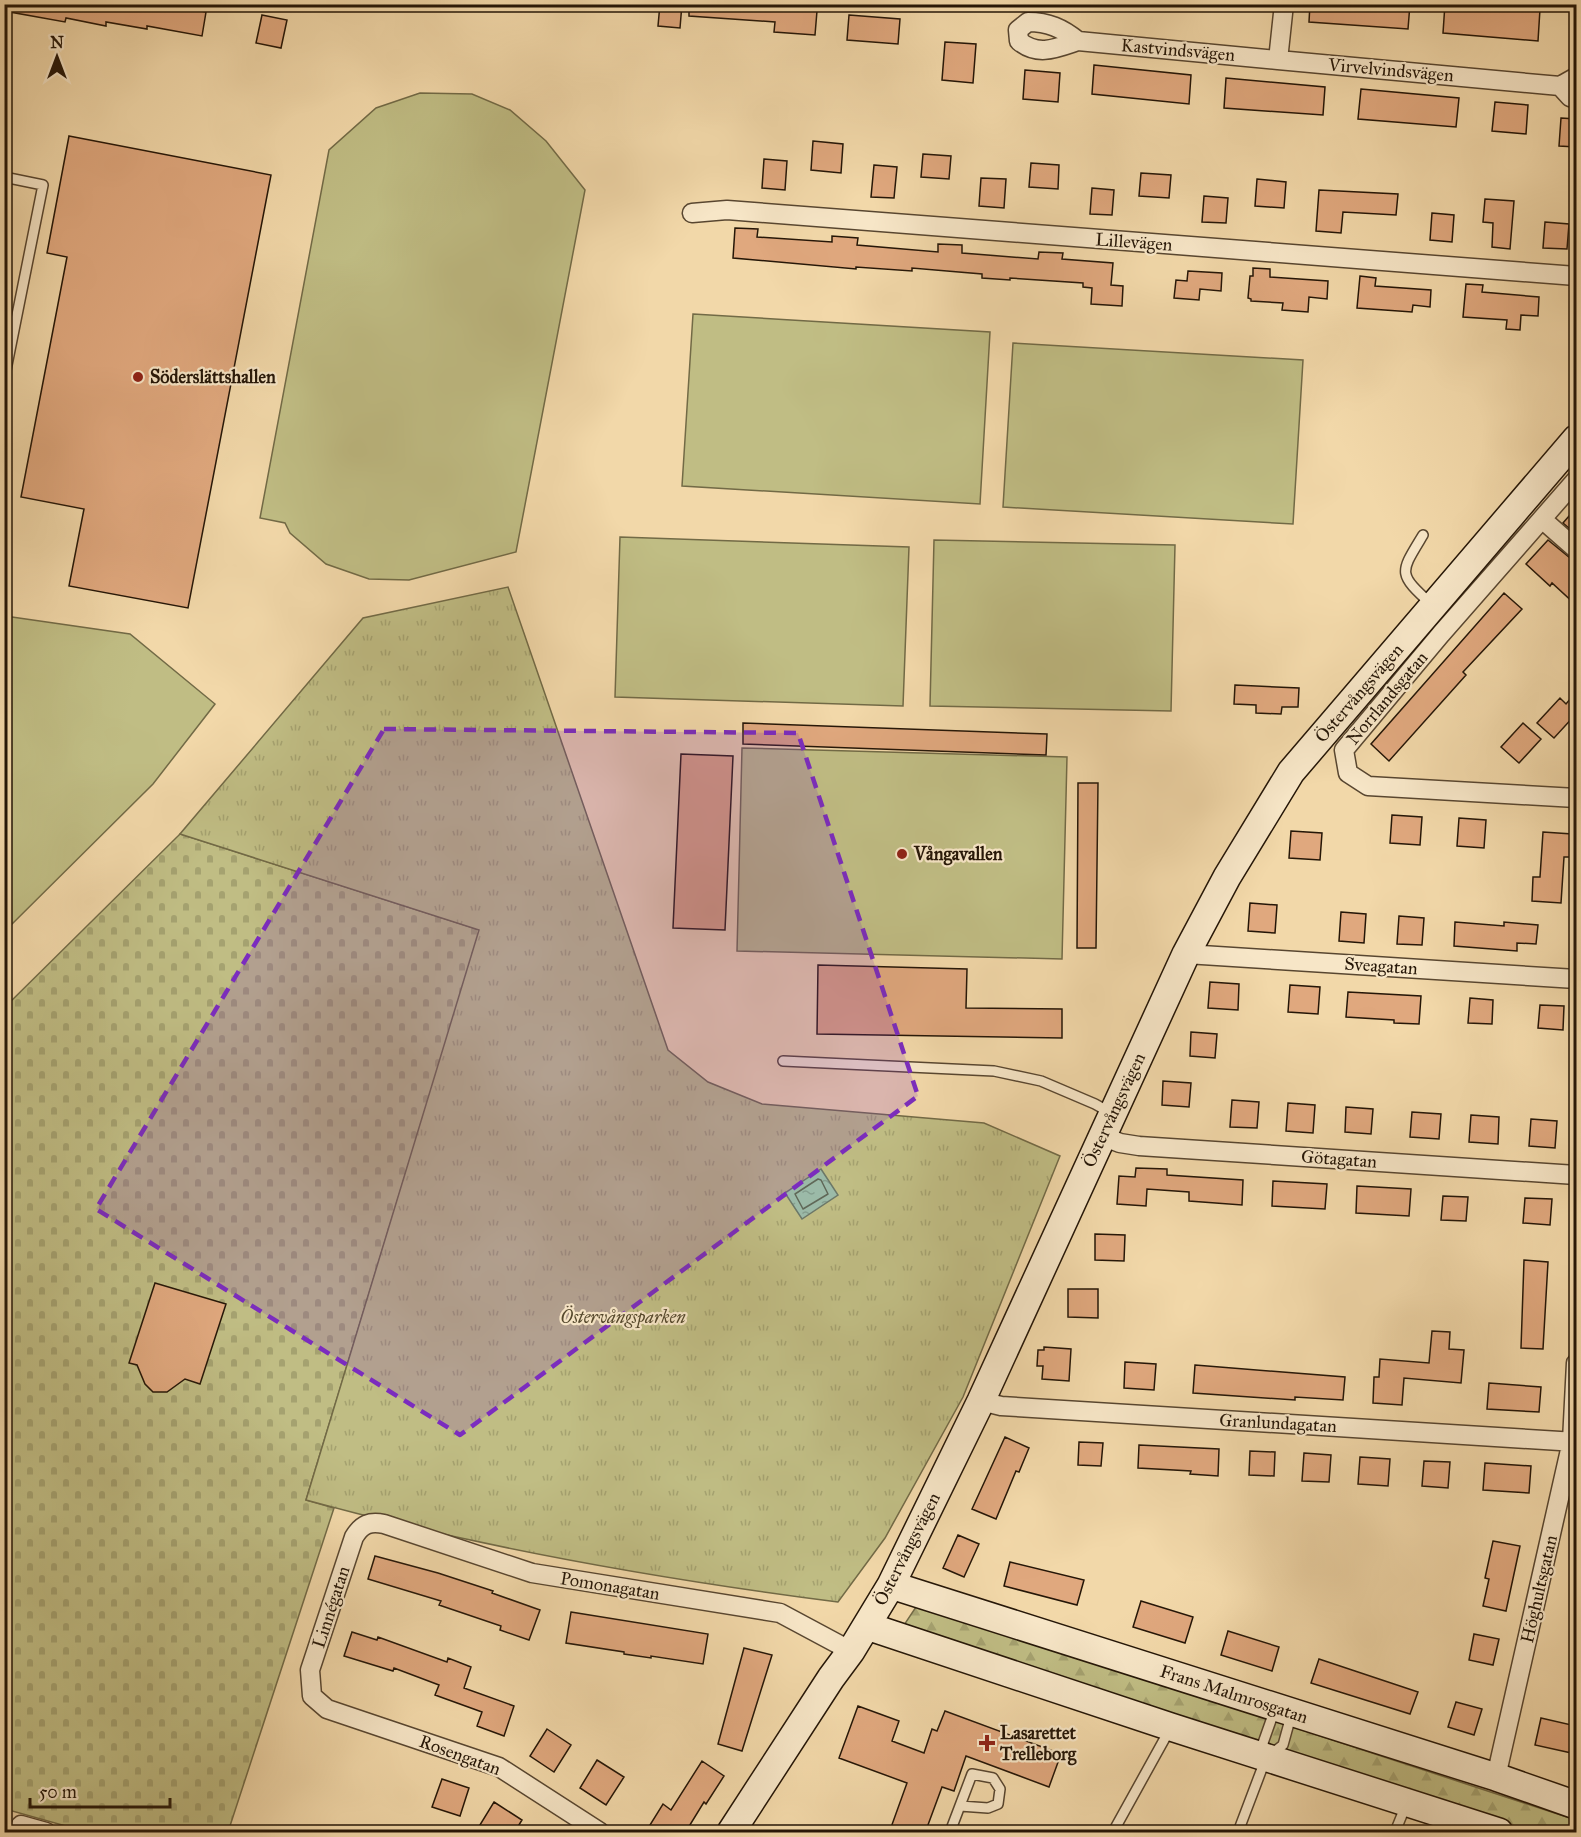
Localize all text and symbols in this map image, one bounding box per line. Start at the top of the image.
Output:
north arrow [27,27,87,87]
text: N [50,33,64,52]
street label: Kastvindsvägen [1120,34,1236,67]
street label: Virvelvindsvägen [1326,53,1455,87]
street label: Lillevägen [1095,228,1174,257]
place label: Söderslättshallen [150,366,276,388]
marker: Söderslättshallen [131,370,145,384]
street label: Östervångsvägen [1309,638,1409,748]
street label: Norrlandsgatan [1342,647,1433,750]
place label: Vångavallen [913,843,1003,866]
marker: Vångavallen [895,847,909,861]
street label: Sveagatan [1344,952,1419,981]
street label: Östervångsvägen [1077,1049,1151,1171]
street label: Götagatan [1300,1145,1378,1174]
park label: Östervångsparken [560,1305,686,1329]
street label: Granlundagatan [1219,1409,1338,1438]
street label: Östervångsvägen [868,1488,946,1610]
street label: Höghultsgatan [1516,1533,1563,1645]
street label: Linnégatan [307,1563,356,1651]
street label: Pomonagatan [559,1567,662,1606]
street label: Frans Malmrosgatan [1157,1660,1311,1729]
place label: Lasarettet Trelleborg [999,1722,1077,1766]
street label: Rosengatan [416,1730,504,1781]
marker: Lasarettet Trelleborg [978,1734,996,1752]
scale bar [30,1771,170,1809]
text: 50 m [39,1781,77,1803]

